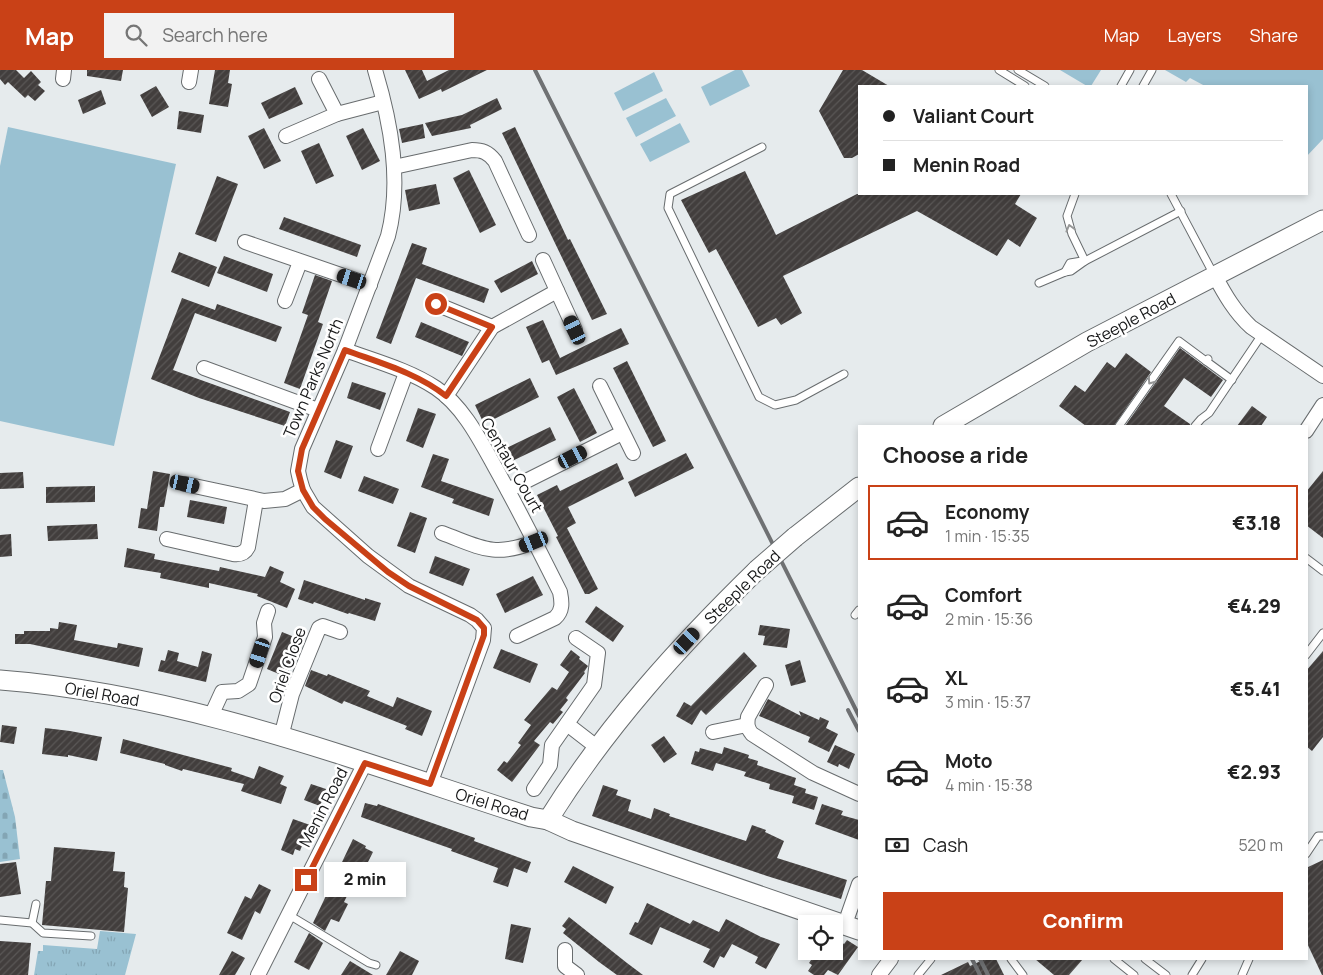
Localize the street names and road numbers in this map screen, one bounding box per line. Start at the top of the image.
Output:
street label: Steeple Road [1083,287,1179,353]
street label: Town Parks North [278,315,348,441]
street label: Centaur Court [476,413,548,517]
street label: Steeple Road [699,545,785,629]
street label: Oriel Close [263,624,311,706]
street label: Oriel Road [63,677,141,711]
street label: Menin Road [294,763,352,851]
street label: Oriel Road [453,782,531,826]

